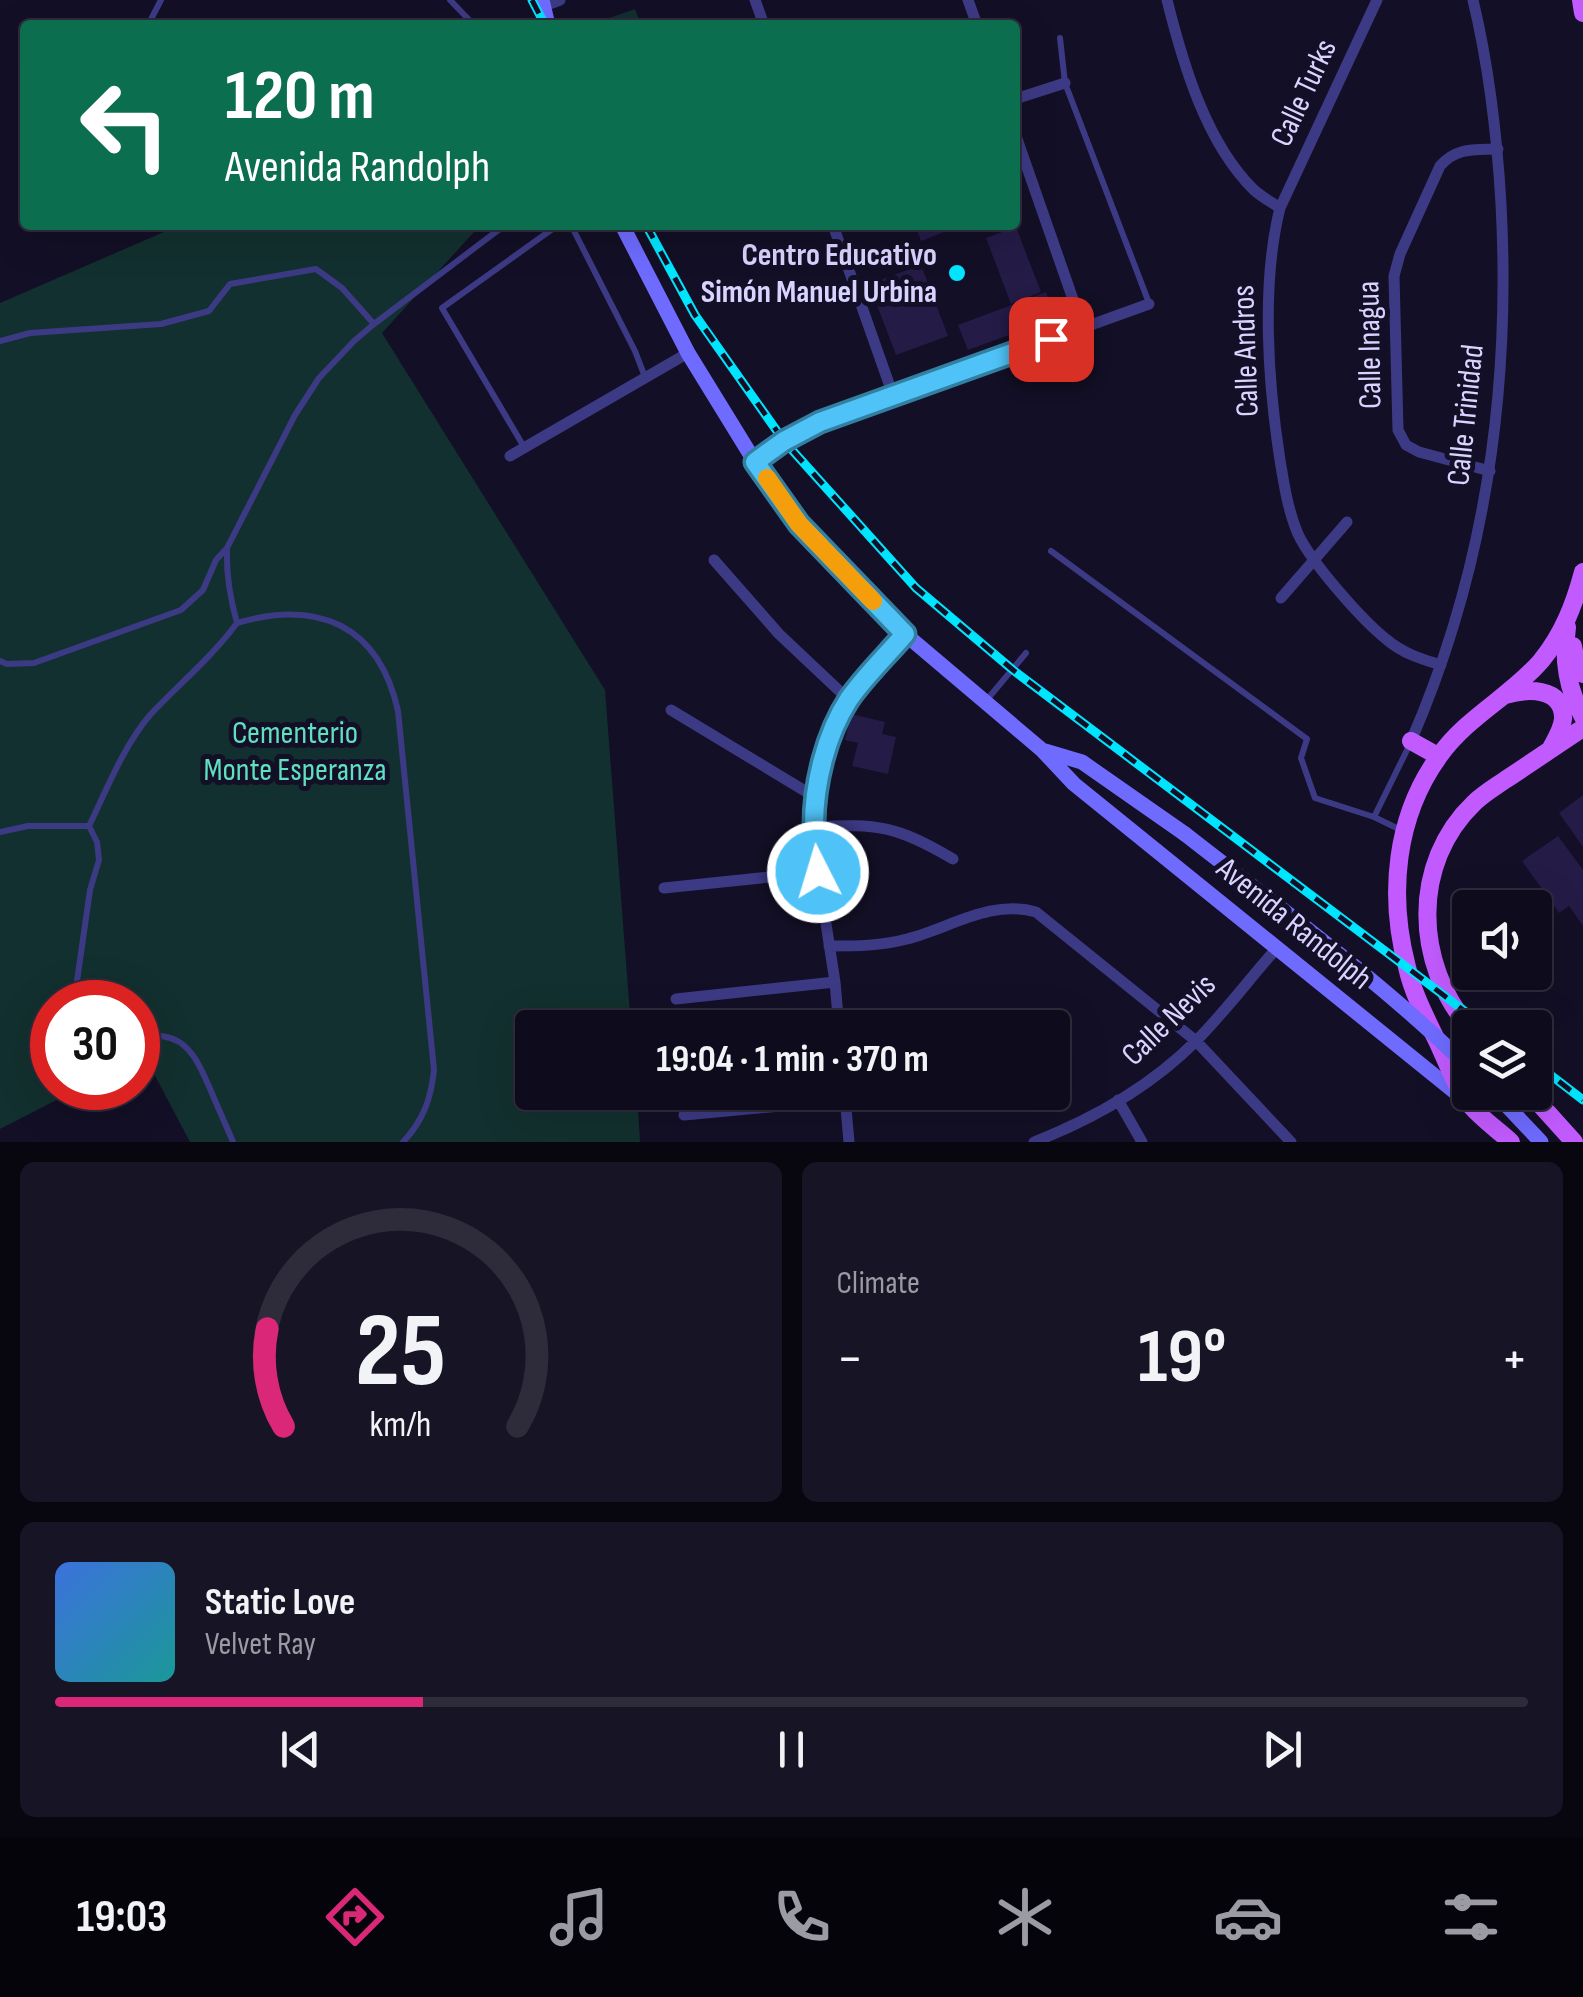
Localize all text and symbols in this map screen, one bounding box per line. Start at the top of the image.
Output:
street label: Calle Turks [1262,33,1346,153]
text: 120 m [225,55,375,139]
icon: left [60,60,190,190]
text: Avenida Randolph [225,140,490,195]
place label: Centro Educativo Simón Manuel Urbina [701,236,937,312]
marker: Centro Educativo Simón Manuel Urbina [946,262,968,284]
street label: Calle Inagua [1349,281,1391,409]
street label: Calle Andros [1224,284,1268,418]
pin [1009,297,1094,382]
icon: arrive [1024,312,1079,367]
street label: Calle Trinidad [1439,343,1493,487]
park label: Cementerio Monte Esperanza [204,714,386,790]
position arrow [766,820,870,924]
street label: Avenida Randolph [1208,849,1380,999]
map controls [1452,890,1552,1110]
button: sound [1452,890,1552,990]
street label: Calle Nevis [1114,966,1224,1074]
speed limit sign: 30 [30,980,160,1110]
button: layers [1452,1010,1552,1110]
text: 19:04 · 1 min · 370 m [656,1037,929,1082]
text: Climate [837,1264,920,1303]
text: 25 [355,1290,446,1415]
text: 19° [1138,1313,1226,1404]
text: − [837,1326,863,1393]
text: + [1501,1326,1528,1393]
text: km/h [370,1404,432,1447]
text: Static Love [205,1580,355,1625]
text: Velvet Ray [205,1625,316,1664]
icon: previous [273,1722,328,1777]
icon: pause [764,1722,819,1777]
icon: next [1255,1722,1310,1777]
icon: directions [320,1882,390,1952]
icon: music [544,1882,614,1952]
icon: phone [767,1882,837,1952]
icon: climate [990,1882,1060,1952]
icon: car [1213,1882,1283,1952]
icon: filters [1436,1882,1506,1952]
text: 19:03 [77,1890,167,1945]

